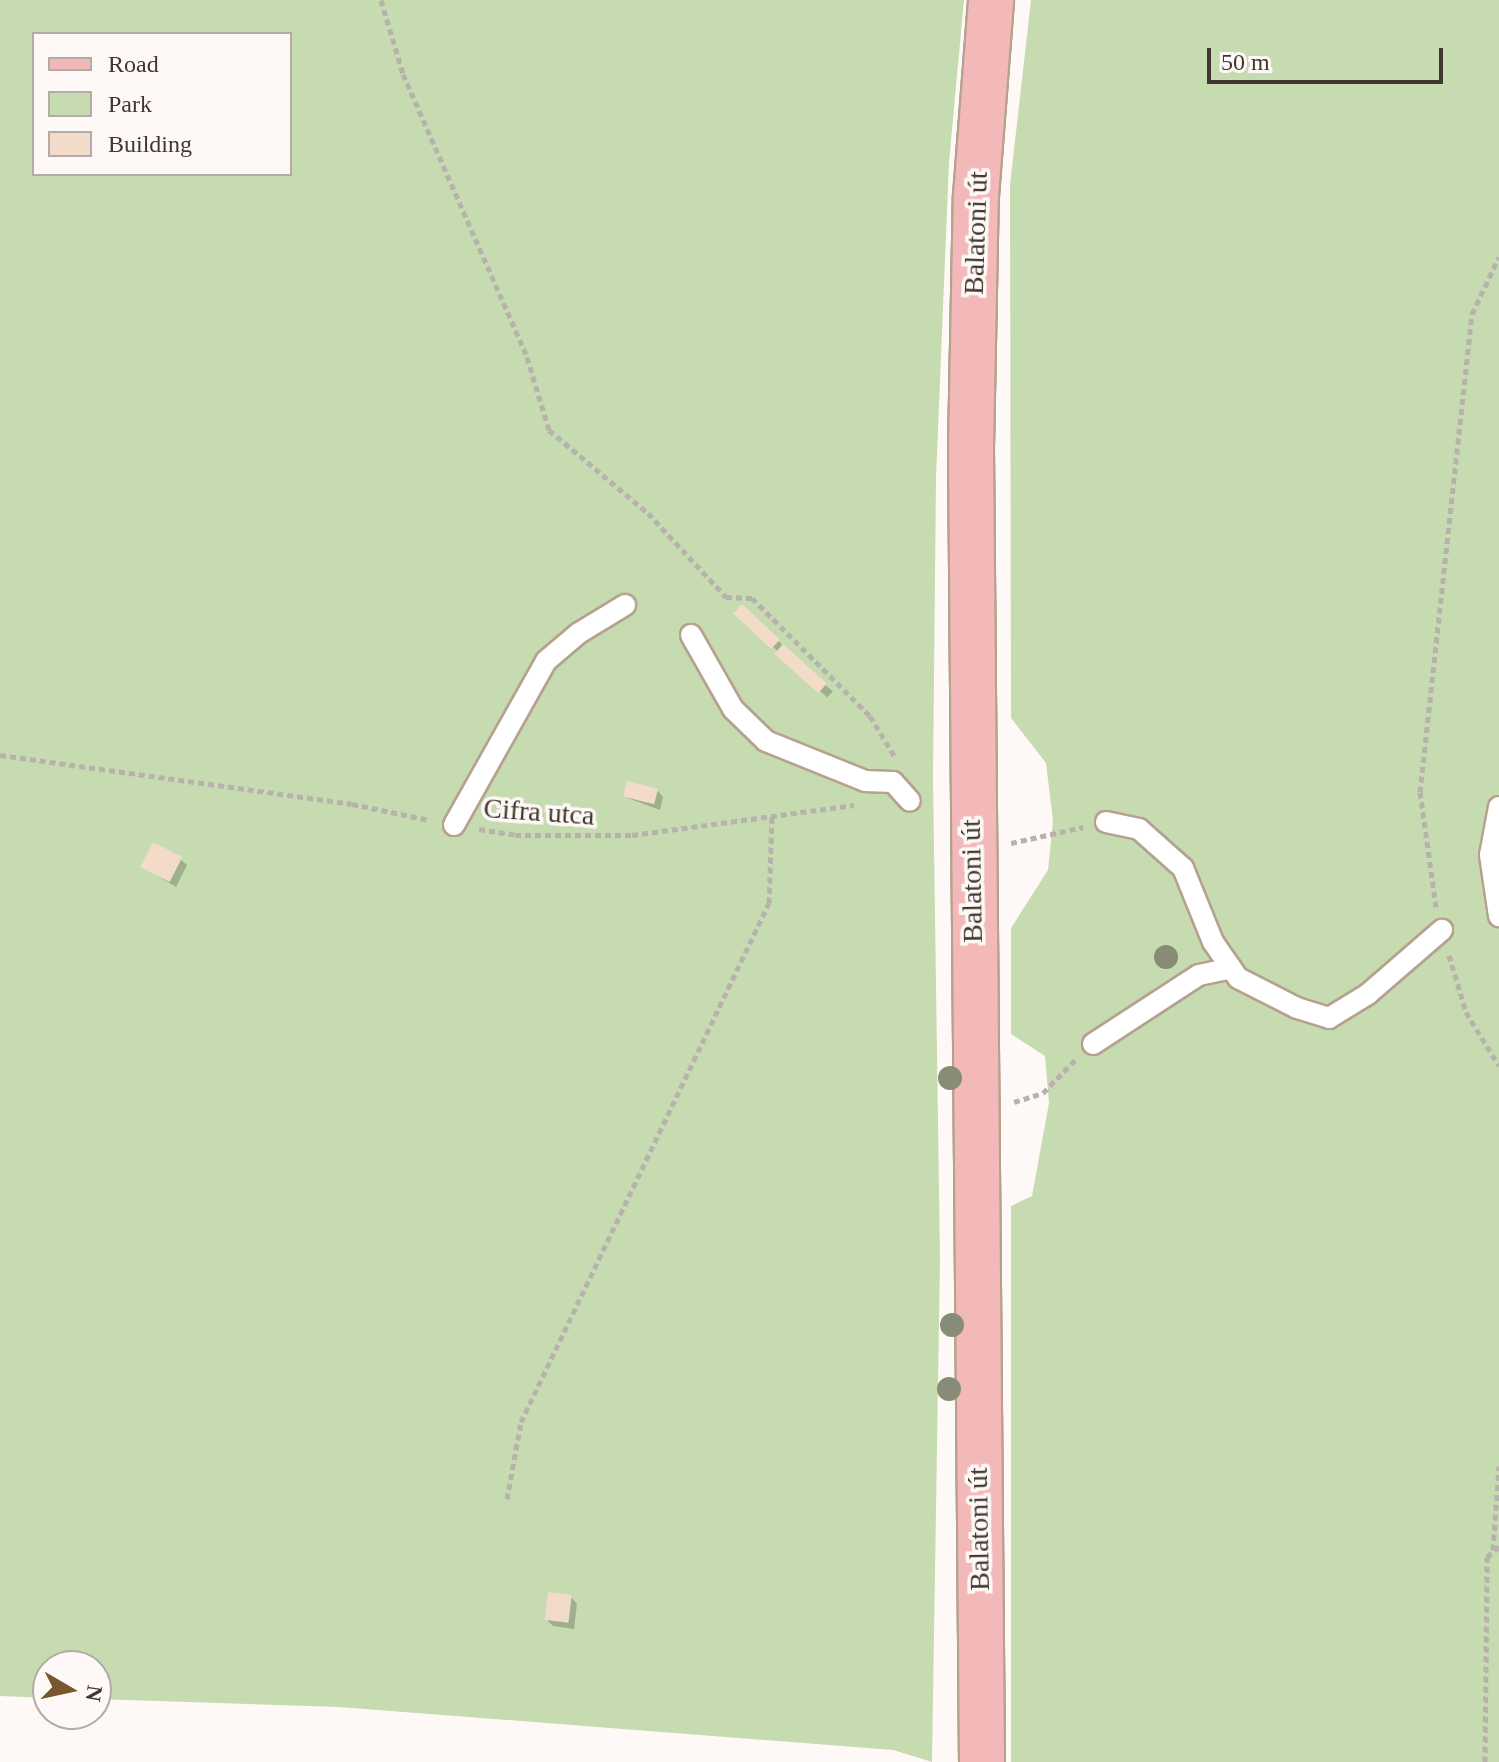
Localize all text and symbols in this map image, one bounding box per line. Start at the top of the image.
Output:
legend [32,32,292,176]
scale bar [1211,32,1447,82]
text: 50 m [1221,49,1270,75]
text: Road [108,51,159,77]
text: Park [108,91,152,117]
text: Building [108,131,192,157]
street label: Balatoni út [957,171,995,295]
street label: Cifra utca [482,791,596,833]
street label: Balatoni út [954,819,990,943]
street label: Balatoni út [961,1467,997,1591]
north arrow [32,1650,112,1730]
text: N [81,1684,108,1703]

